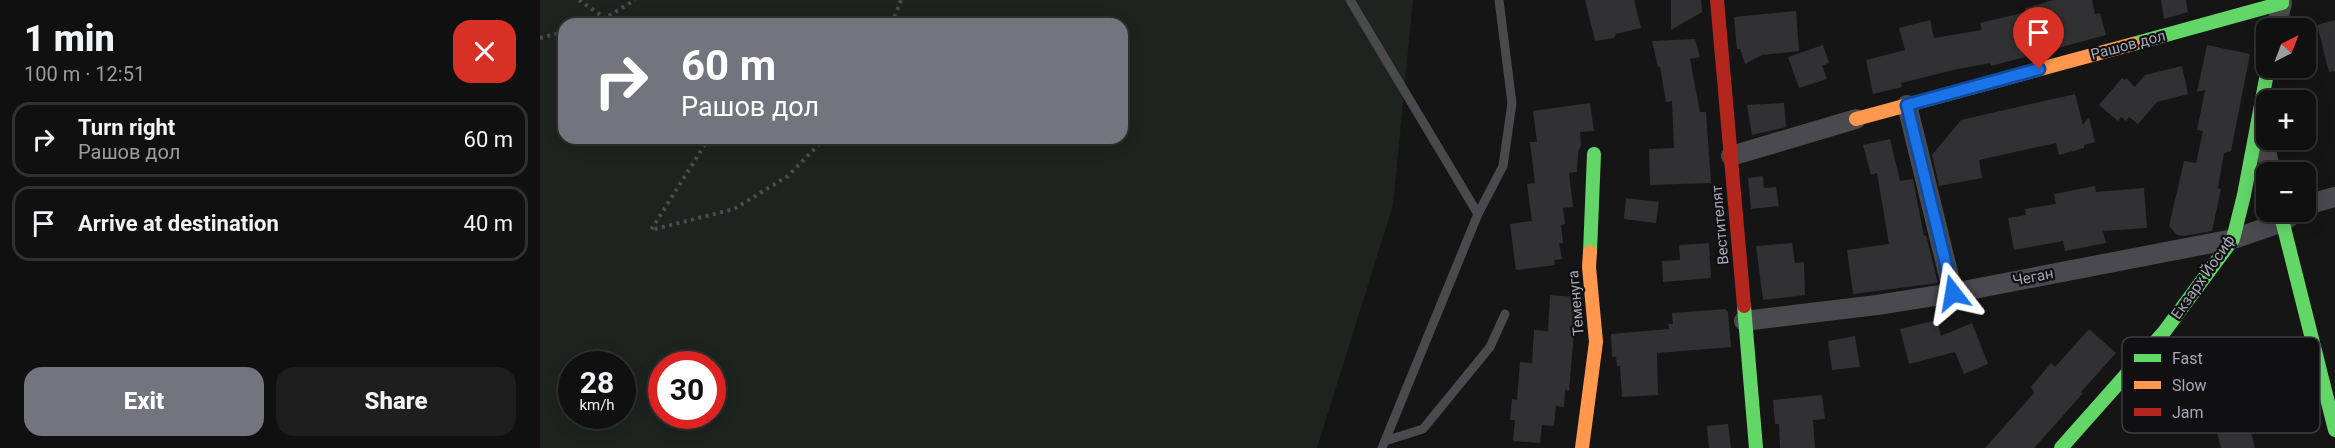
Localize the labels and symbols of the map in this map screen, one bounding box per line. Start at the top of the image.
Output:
pin [2013,7,2064,69]
north arrow [2256,18,2316,78]
street label: Рашов дол [2089,26,2167,64]
street label: Вестителят [1708,185,1732,265]
street label: Екзарх Йосиф [2167,231,2239,323]
position arrow [1921,261,1985,325]
street label: Чеган [2011,264,2055,290]
street label: Теменуга [1564,270,1588,336]
legend [2122,337,2320,433]
text: Fast [2172,349,2203,368]
speed limit sign: 30 [648,351,726,429]
text: Slow [2172,376,2207,395]
text: Jam [2172,403,2204,422]

